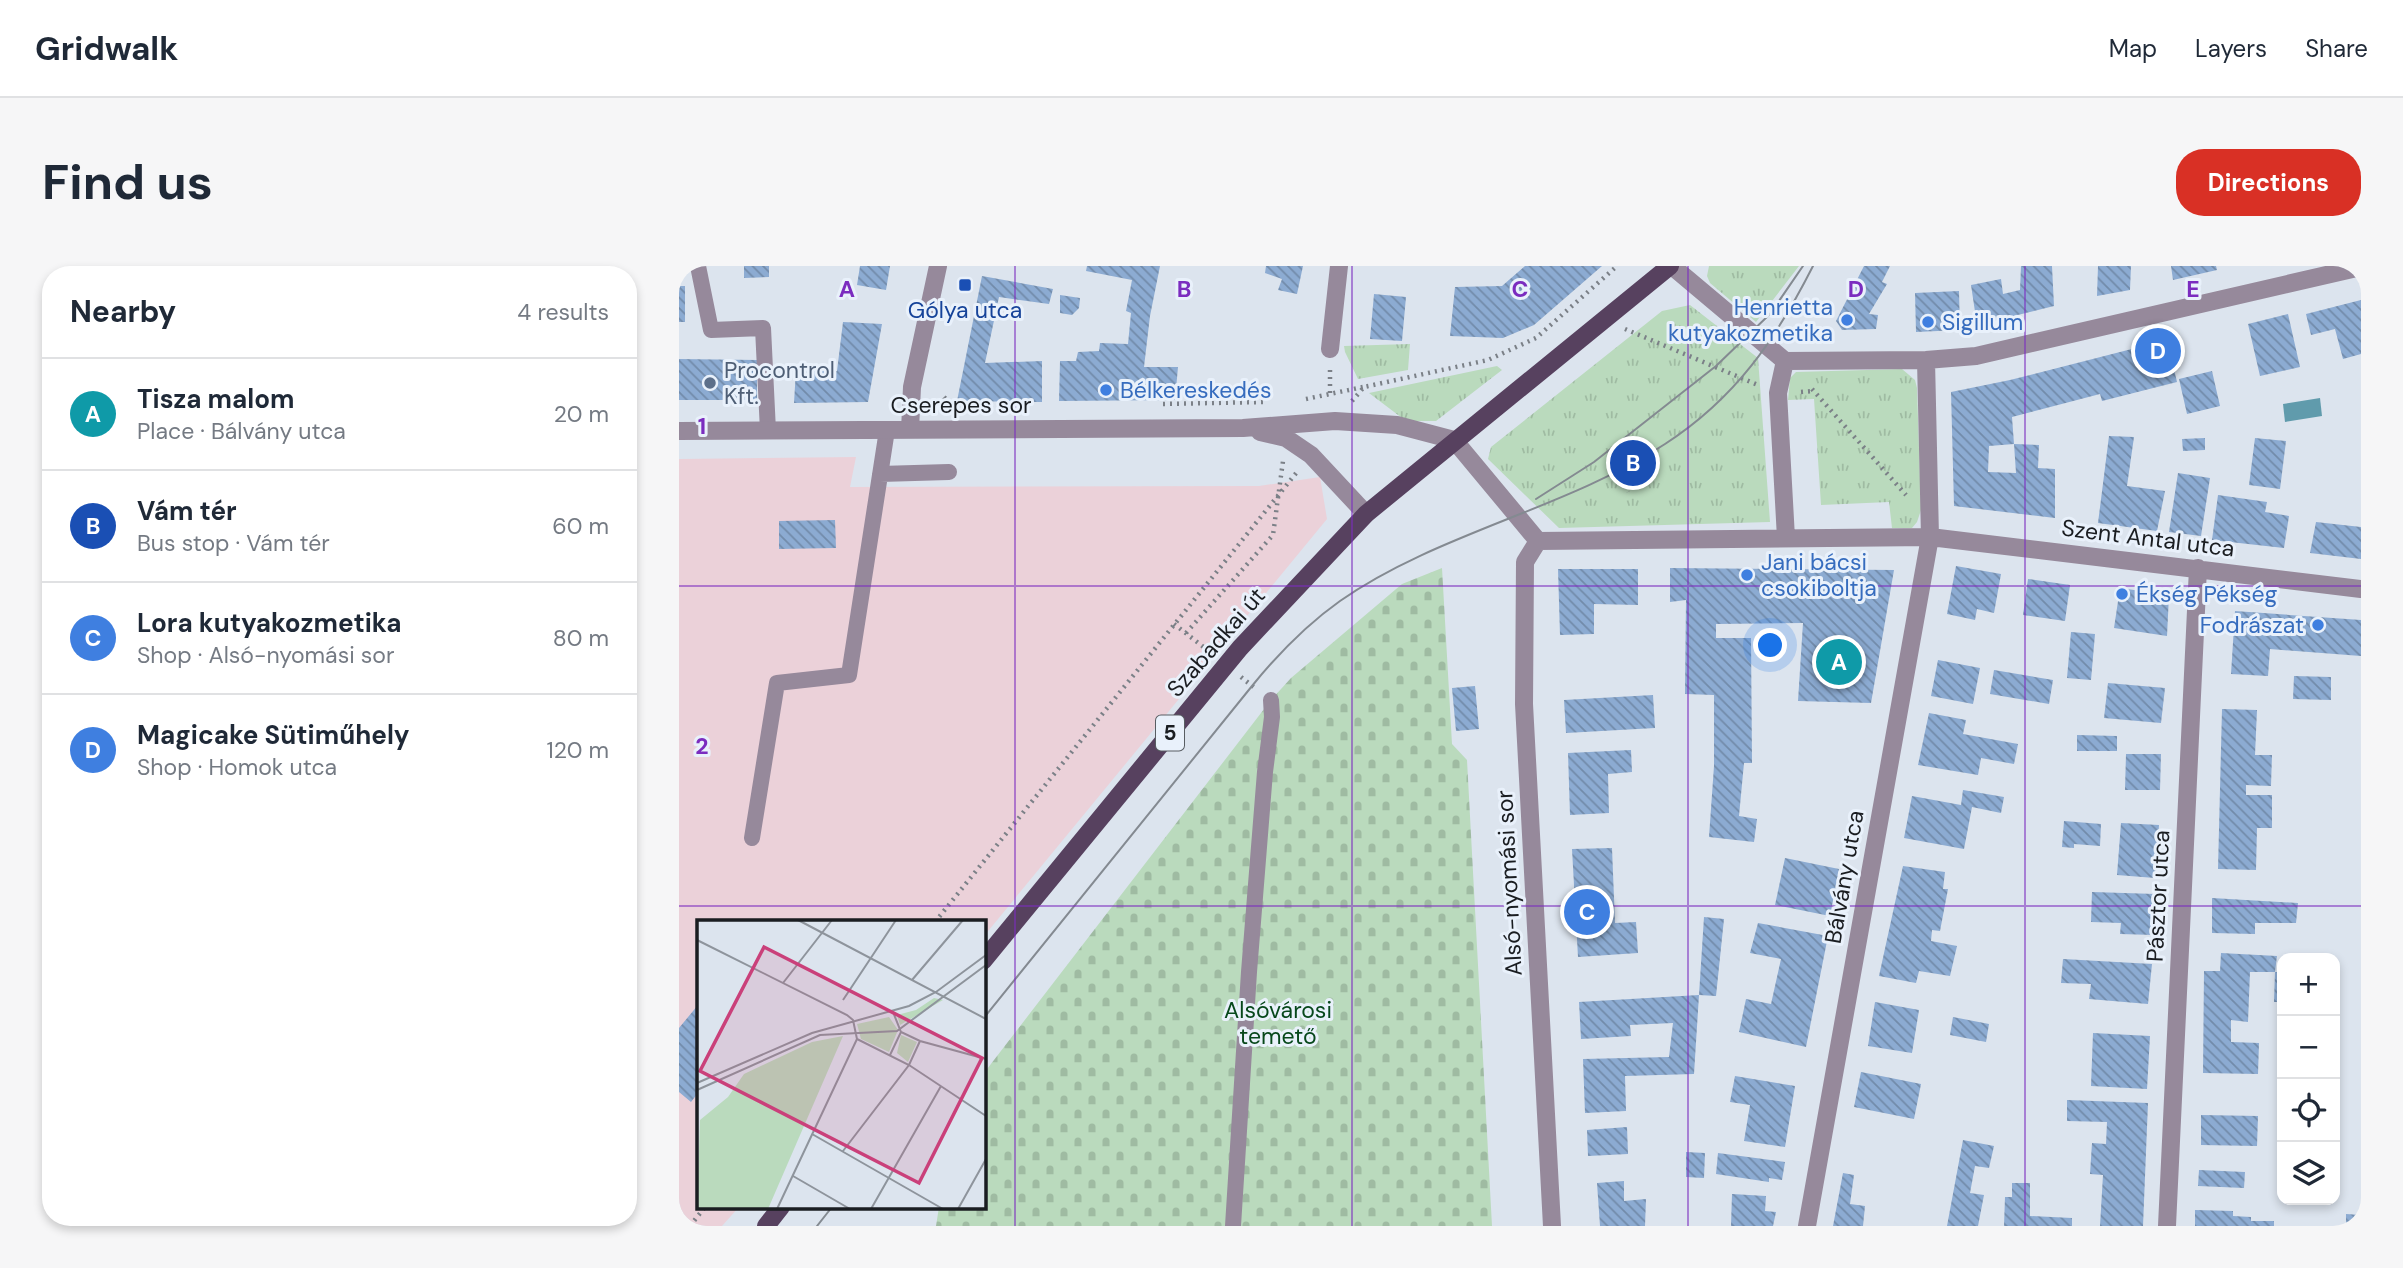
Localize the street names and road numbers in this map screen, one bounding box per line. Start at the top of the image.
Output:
street label: Cserepes sor [890,390,1032,420]
street label: Szent Antal utca [2060,513,2236,563]
street label: Szabadkai út [1160,581,1272,703]
road number: 5 [1156,715,1184,750]
street label: Alsó-nyomási sor [1489,789,1529,977]
street label: Bálvány utca [1818,808,1870,946]
street label: Pásztor utca [2140,829,2176,963]

